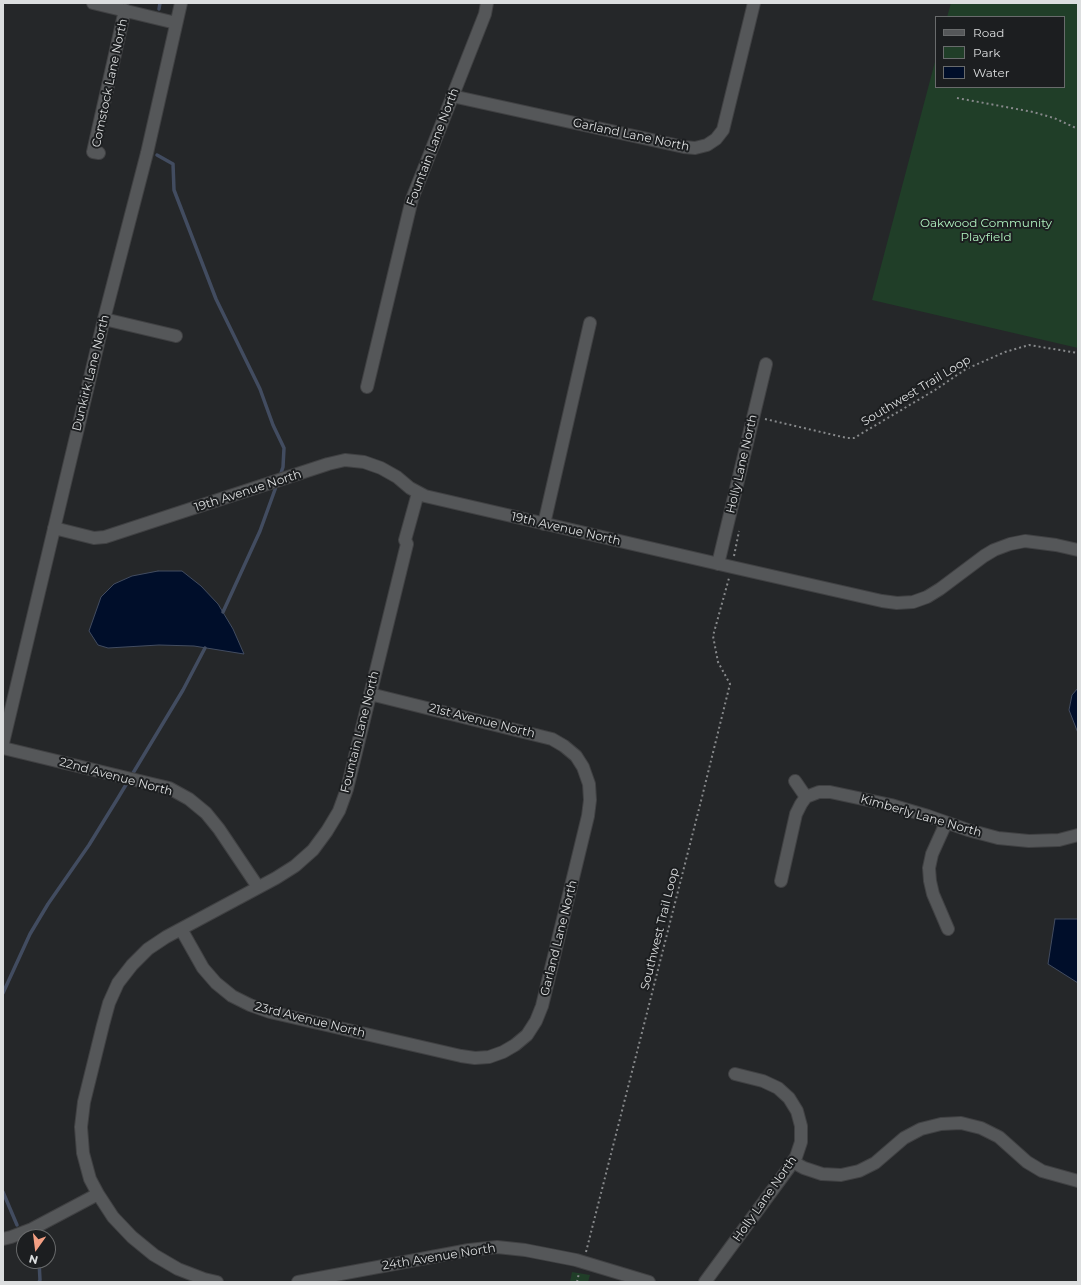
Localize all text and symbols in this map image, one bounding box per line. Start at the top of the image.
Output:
legend [935,16,1065,88]
street label: Comstock Lane North [89,17,131,149]
text: Road [973,25,1004,40]
text: Park [973,45,1000,60]
text: Water [973,65,1009,80]
street label: Fountain Lane North [404,86,462,208]
street label: Garland Lane North [571,116,691,154]
park label: Oakwood Community Playfield [920,216,1052,244]
street label: Dunkirk Lane North [70,313,112,433]
street label: Southwest Trail Loop [859,353,973,429]
street label: Holly Lane North [724,413,760,515]
street label: 19th Avenue North [193,467,303,515]
street label: 19th Avenue North [510,509,622,549]
street label: Fountain Lane North [338,670,382,794]
street label: 21st Avenue North [428,701,536,741]
street label: 22nd Avenue North [58,755,174,799]
street label: Kimberly Lane North [859,792,983,840]
street label: Southwest Trail Loop [638,867,682,991]
street label: Garland Lane North [538,879,580,997]
street label: 23rd Avenue North [253,999,367,1041]
street label: Holly Lane North [730,1153,800,1245]
north arrow [16,1229,56,1269]
street label: 24th Avenue North [381,1241,497,1273]
text: N [27,1252,39,1268]

